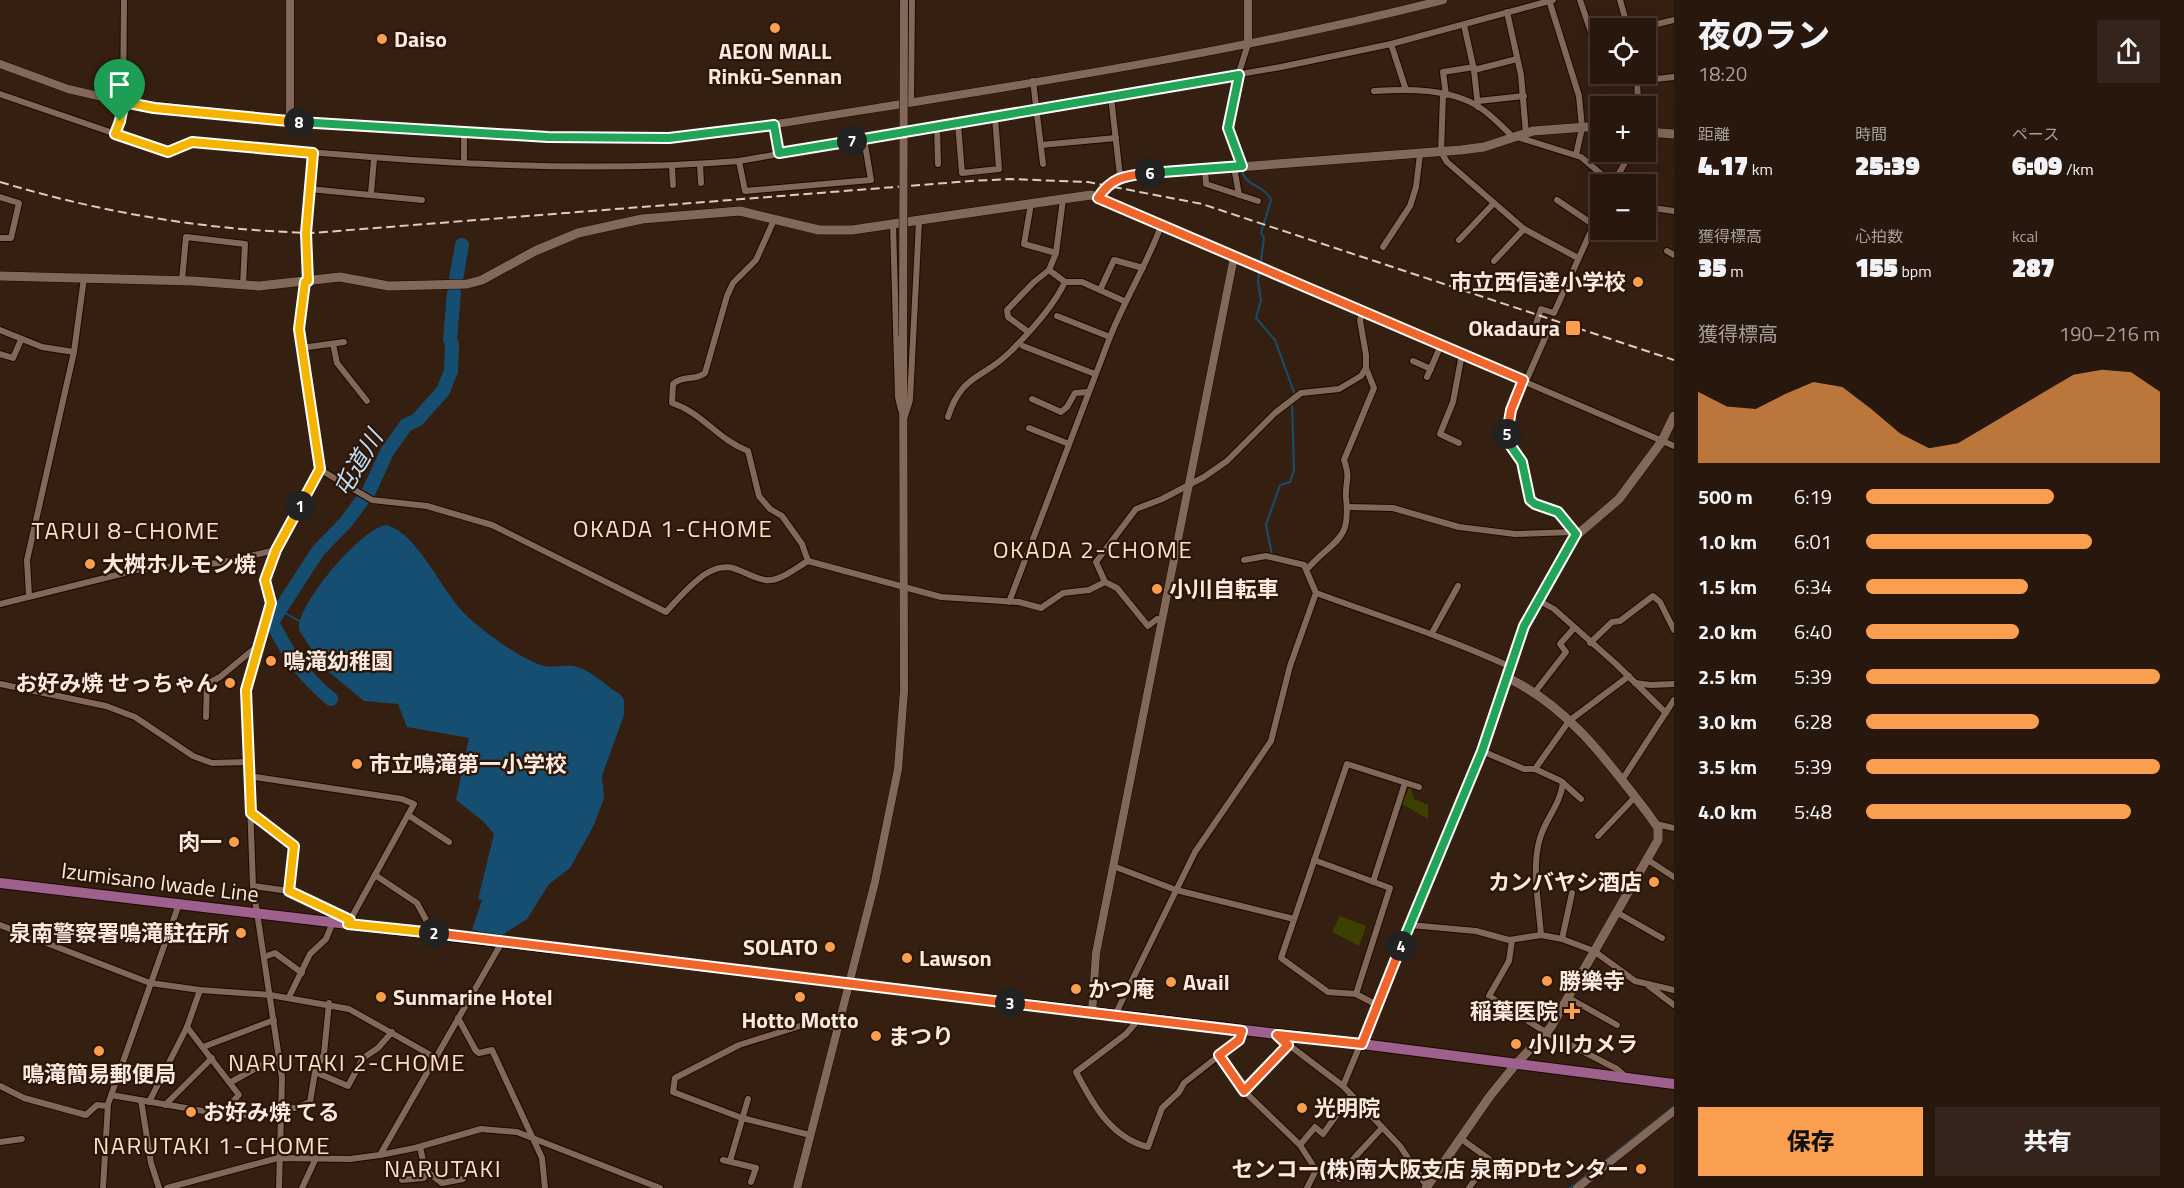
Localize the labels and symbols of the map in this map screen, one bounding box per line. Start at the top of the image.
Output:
marker: AEON MALL Rinkū-Sennan [768,21,782,35]
place label: Daiso [394,22,447,56]
marker: Daiso [375,32,389,46]
place label: AEON MALL Rinkū-Sennan [708,34,842,93]
pin [94,59,145,121]
pin: 8 [284,107,314,137]
pin: 7 [837,126,867,156]
pin: 6 [1135,158,1165,188]
place label: 市立西信達小学校 [1450,265,1626,299]
marker: 市立西信達小学校 [1631,275,1645,289]
place label: Okadaura [1468,311,1560,345]
marker: Okadaura [1564,319,1582,337]
pin: 5 [1492,419,1522,449]
water label: 屯道川 [323,420,393,503]
pin: 1 [285,491,315,521]
district label: OKADA 1-CHOME [573,510,773,546]
district label: TARUI 8-CHOME [31,512,221,548]
district label: OKADA 2-CHOME [993,531,1193,567]
place label: 大桝ホルモン焼 [102,547,256,581]
marker: 大桝ホルモン焼 [83,557,97,571]
place label: 小川自転車 [1169,572,1279,606]
marker: 小川自転車 [1150,582,1164,596]
place label: 鳴滝幼稚園 [283,644,393,678]
marker: 鳴滝幼稚園 [264,654,278,668]
place label: お好み焼 せっちゃん [15,666,218,700]
marker: お好み焼 せっちゃん [223,676,237,690]
place label: 市立鳴滝第一小学校 [369,747,567,781]
marker: 市立鳴滝第一小学校 [350,757,364,771]
place label: 肉一 [178,825,222,859]
marker: 肉一 [227,835,241,849]
street label: Izumisano Iwade Line [59,853,261,911]
place label: カンバヤシ酒店 [1488,865,1642,899]
marker: カンバヤシ酒店 [1647,875,1661,889]
place label: 泉南警察署鳴滝駐在所 [9,916,229,950]
pin: 2 [419,918,449,948]
marker: 泉南警察署鳴滝駐在所 [234,926,248,940]
place label: SOLATO [743,930,818,964]
pin: 4 [1386,931,1416,961]
marker: SOLATO [823,940,837,954]
place label: Lawson [919,941,992,975]
marker: Lawson [900,951,914,965]
place label: 勝樂寺 [1559,964,1625,998]
place label: Avail [1183,965,1230,999]
place label: かつ庵 [1088,972,1154,1006]
marker: 勝樂寺 [1540,974,1554,988]
marker: Avail [1164,975,1178,989]
place label: Sunmarine Hotel [393,980,553,1014]
marker: かつ庵 [1069,982,1083,996]
pin: 3 [995,988,1025,1018]
marker: Sunmarine Hotel [374,990,388,1004]
marker: Hotto Motto [793,990,807,1004]
place label: 稲葉医院 [1470,994,1558,1028]
marker: 稲葉医院 [1563,1002,1581,1020]
place label: Hotto Motto [741,1003,859,1037]
place label: まつり [888,1019,954,1053]
place label: 小川カメラ [1528,1027,1638,1061]
marker: まつり [869,1029,883,1043]
marker: 小川カメラ [1509,1037,1523,1051]
marker: 鳴滝簡易郵便局 [92,1044,106,1058]
district label: NARUTAKI 2-CHOME [228,1044,466,1080]
place label: 鳴滝簡易郵便局 [22,1057,176,1091]
place label: 光明院 [1314,1091,1380,1125]
place label: お好み焼 てる [203,1095,340,1129]
marker: 光明院 [1295,1101,1309,1115]
marker: お好み焼 てる [184,1105,198,1119]
district label: NARUTAKI 1-CHOME [93,1127,331,1163]
district label: NARUTAKI [384,1150,502,1186]
place label: センコー(株)南大阪支店 泉南PDセンター [1232,1152,1629,1186]
marker: センコー(株)南大阪支店 泉南PDセンター [1634,1162,1648,1176]

